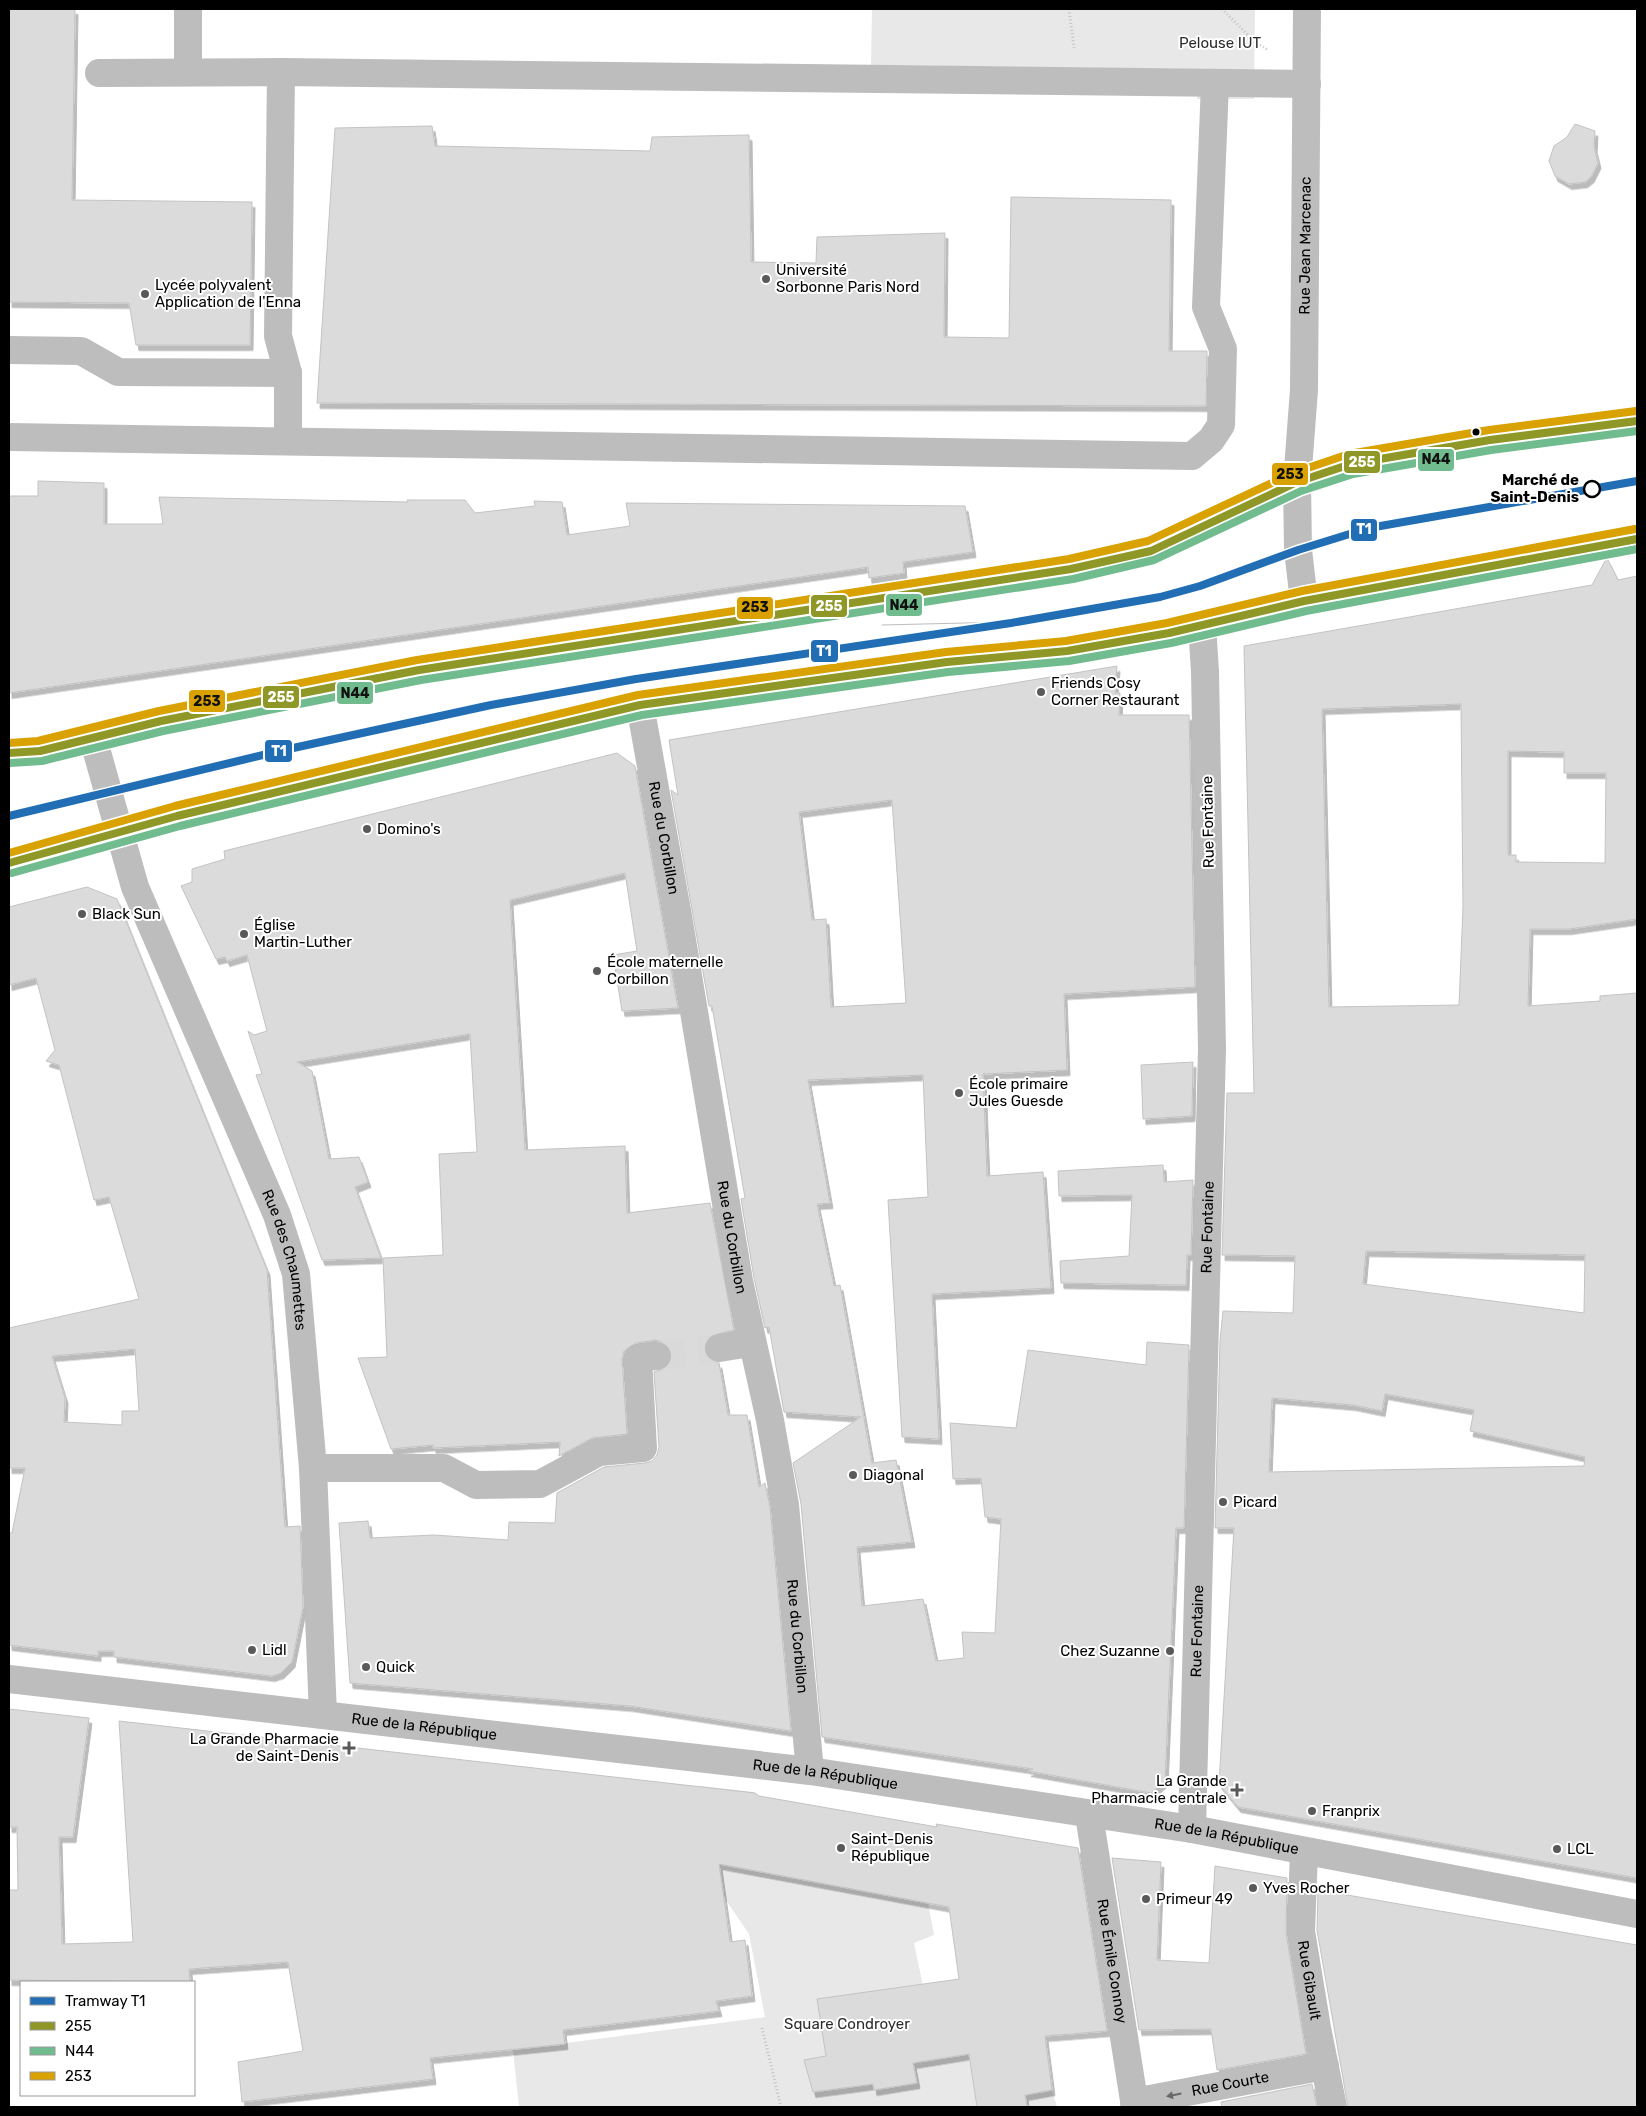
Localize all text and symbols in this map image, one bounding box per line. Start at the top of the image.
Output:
park label: Pelouse IUT [1179,34,1261,52]
street label: Rue Jean Marcenac [1296,177,1315,315]
place label: Université Sorbonne Paris Nord [776,261,919,296]
marker: Université Sorbonne Paris Nord [760,273,772,285]
place label: Lycée polyvalent Application de l'Enna [155,276,301,311]
marker: Lycée polyvalent Application de l'Enna [139,288,151,300]
unlabelled marker [1471,427,1481,437]
line badge: N44 [1417,448,1455,472]
line badge: 255 [1343,450,1381,474]
text: N44 [1421,451,1451,468]
text: 255 [1348,454,1376,471]
line badge: 253 [1271,462,1309,486]
text: 253 [1276,466,1304,483]
place label: Marché de Saint-Denis [1490,471,1579,506]
marker: Marché de Saint-Denis [1583,480,1601,498]
line badge: T1 [1350,518,1378,542]
text: T1 [1356,521,1372,538]
line badge: N44 [885,593,923,617]
line badge: 255 [810,594,848,618]
line badge: 253 [736,596,774,620]
text: N44 [889,597,919,614]
text: 255 [815,598,843,615]
text: 253 [741,599,769,616]
line badge: T1 [810,639,839,663]
text: T1 [816,643,832,660]
place label: Friends Cosy Corner Restaurant [1051,674,1180,709]
line badge: N44 [336,681,374,705]
line badge: 255 [262,685,300,709]
text: N44 [340,685,370,702]
marker: Friends Cosy Corner Restaurant [1035,686,1047,698]
line badge: 253 [188,689,226,713]
text: 255 [267,689,295,706]
text: 253 [193,693,221,710]
line badge: T1 [264,739,293,763]
text: T1 [271,743,287,760]
street label: Rue Fontaine [1198,776,1218,868]
street label: Rue du Corbillon [645,780,683,896]
place label: Domino's [377,820,441,838]
marker: Domino's [361,823,373,835]
place label: Black Sun [92,905,161,923]
marker: Black Sun [76,908,88,920]
place label: Église Martin-Luther [254,916,352,951]
marker: Église Martin-Luther [238,928,250,940]
place label: École maternelle Corbillon [607,953,723,988]
marker: École maternelle Corbillon [591,965,603,977]
place label: École primaire Jules Guesde [969,1075,1068,1110]
marker: École primaire Jules Guesde [953,1087,965,1099]
street label: Rue du Corbillon [713,1179,751,1295]
street label: Rue Fontaine [1197,1181,1218,1274]
street label: Rue des Chaumettes [258,1187,310,1332]
place label: Diagonal [863,1466,924,1484]
marker: Diagonal [847,1469,859,1481]
place label: Picard [1233,1493,1277,1511]
marker: Picard [1217,1496,1229,1508]
street label: Rue du Corbillon [783,1578,812,1694]
street label: Rue Fontaine [1187,1585,1207,1678]
place label: Lidl [262,1641,287,1659]
place label: Chez Suzanne [1060,1642,1160,1660]
marker: Lidl [246,1644,258,1656]
marker: Chez Suzanne [1164,1645,1176,1657]
place label: Quick [376,1658,415,1676]
marker: Quick [360,1661,372,1673]
street label: Rue de la République [351,1709,498,1744]
place label: La Grande Pharmacie de Saint-Denis [190,1730,339,1765]
marker: La Grande Pharmacie de Saint-Denis [343,1742,355,1754]
street label: Rue de la République [752,1756,899,1793]
place label: La Grande Pharmacie centrale [1091,1772,1227,1807]
marker: La Grande Pharmacie centrale [1231,1784,1243,1796]
place label: Franprix [1322,1802,1380,1820]
marker: Franprix [1306,1805,1318,1817]
street label: Rue de la République [1153,1814,1300,1858]
place label: Saint-Denis République [851,1830,934,1865]
place label: LCL [1567,1840,1594,1858]
marker: Saint-Denis République [835,1842,847,1854]
marker: LCL [1551,1843,1563,1855]
place label: Yves Rocher [1263,1879,1350,1897]
marker: Yves Rocher [1247,1882,1259,1894]
place label: Primeur 49 [1156,1890,1233,1908]
marker: Primeur 49 [1140,1893,1152,1905]
street label: Rue Émile Connoy [1093,1897,1131,2025]
street label: Rue Gibault [1294,1939,1325,2022]
legend [20,1981,195,2096]
text: Tramway T1 [65,1992,146,2010]
park label: Square Condroyer [784,2015,910,2033]
text: 255 [65,2017,92,2035]
text: N44 [65,2042,94,2060]
text: 253 [65,2067,92,2085]
street label: Rue Courte [1190,2068,1271,2100]
one-way arrow [1165,2091,1181,2099]

